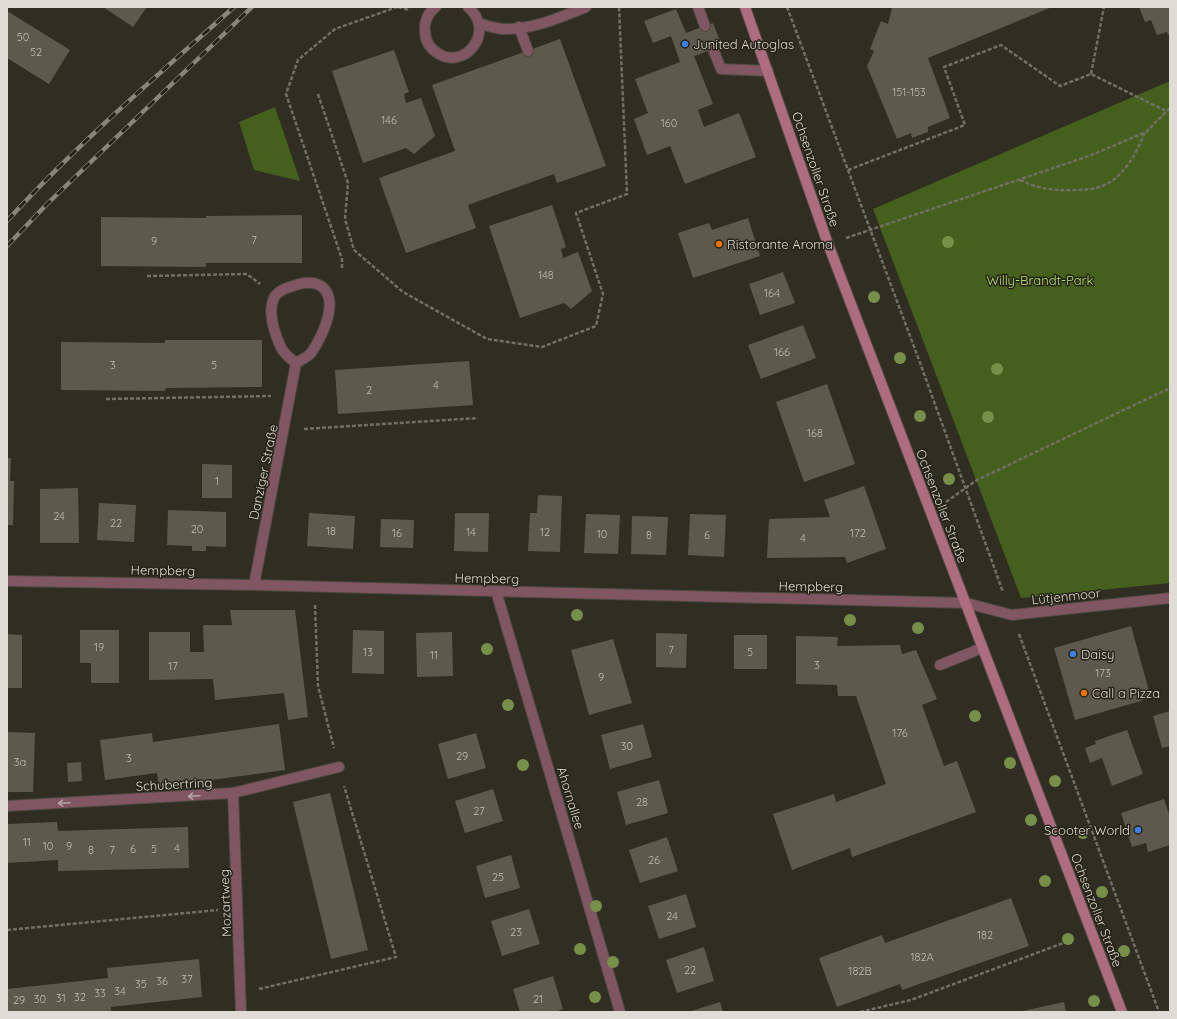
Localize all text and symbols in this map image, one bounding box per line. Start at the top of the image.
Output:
house number: 50 [17,30,29,44]
place label: Junited Autoglas [693,36,794,52]
marker: Junited Autoglas [680,39,690,49]
house number: 52 [30,45,42,59]
house number: 151-153 [892,85,926,99]
street label: Ochsenzoller Straße [789,109,843,229]
house number: 146 [381,113,397,127]
house number: 160 [661,116,677,130]
house number: 7 [251,233,257,247]
house number: 9 [151,234,157,248]
place label: Ristorante Aroma [727,236,833,252]
marker: Ristorante Aroma [714,239,724,249]
house number: 148 [538,268,554,282]
park label: Willy-Brandt-Park [986,272,1094,288]
house number: 164 [764,286,780,300]
house number: 166 [774,345,790,359]
house number: 3 [110,358,116,372]
house number: 5 [211,358,217,372]
house number: 4 [433,378,439,392]
house number: 2 [366,383,372,397]
street label: Danziger Straße [245,423,281,521]
house number: 168 [807,426,823,440]
street label: Ochsenzoller Straße [913,447,971,565]
house number: 1 [215,474,219,488]
house number: 24 [53,509,65,523]
house number: 22 [110,516,122,530]
house number: 20 [191,522,203,536]
house number: 18 [326,524,336,538]
house number: 14 [466,525,476,539]
house number: 12 [540,525,550,539]
house number: 16 [392,526,402,540]
house number: 172 [850,526,866,540]
house number: 10 [597,527,607,541]
house number: 8 [646,528,652,542]
house number: 6 [704,528,710,542]
house number: 4 [800,531,806,545]
street label: Hempberg [131,561,195,579]
street label: Hempberg [455,569,519,587]
street label: Hempberg [779,577,843,595]
street label: Lütjenmoor [1031,584,1101,608]
house number: 19 [94,640,104,654]
house number: 7 [668,643,674,657]
house number: 13 [363,645,373,659]
house number: 5 [747,645,753,659]
place label: Daisy [1081,646,1115,662]
house number: 11 [430,648,438,662]
marker: Daisy [1068,649,1078,659]
house number: 3 [814,658,820,672]
house number: 17 [168,659,178,673]
house number: 173 [1095,666,1111,680]
house number: 9 [598,670,604,684]
place label: Call a Pizza [1092,685,1160,701]
marker: Call a Pizza [1079,688,1089,698]
house number: 176 [892,726,908,740]
house number: 30 [621,739,633,753]
house number: 29 [456,749,468,763]
house number: 3 [126,751,132,765]
house number: 3a [14,755,26,769]
street label: Ahornallee [554,765,588,831]
street label: Schubertring [135,774,213,794]
one-way arrow [188,792,201,799]
house number: 28 [636,795,648,809]
one-way arrow [58,799,71,807]
house number: 27 [473,804,485,818]
place label: Scooter World [1044,822,1130,838]
marker: Scooter World [1133,825,1143,835]
house number: 11 [23,835,31,849]
house number: 10 [43,839,53,853]
house number: 9 [66,839,72,853]
house number: 4 [174,841,180,855]
house number: 6 [130,842,136,856]
house number: 5 [151,842,157,856]
house number: 8 [88,843,94,857]
house number: 7 [109,843,115,857]
street label: Ochsenzoller Straße [1068,851,1126,969]
house number: 26 [648,853,660,867]
street label: Mozartweg [216,869,234,937]
house number: 25 [492,870,504,884]
house number: 24 [666,909,678,923]
house number: 23 [510,925,522,939]
house number: 182 [977,928,993,942]
house number: 182A [910,950,934,964]
house number: 22 [684,963,696,977]
house number: 182B [848,964,872,978]
house number: 37 [181,972,193,986]
house number: 36 [156,974,168,988]
house number: 35 [135,977,147,991]
house number: 34 [114,984,126,998]
house number: 33 [94,986,106,1000]
house number: 32 [74,990,86,1004]
house number: 31 [56,991,66,1005]
house number: 30 [34,992,46,1006]
house number: 21 [533,992,543,1006]
house number: 29 [13,993,25,1007]

